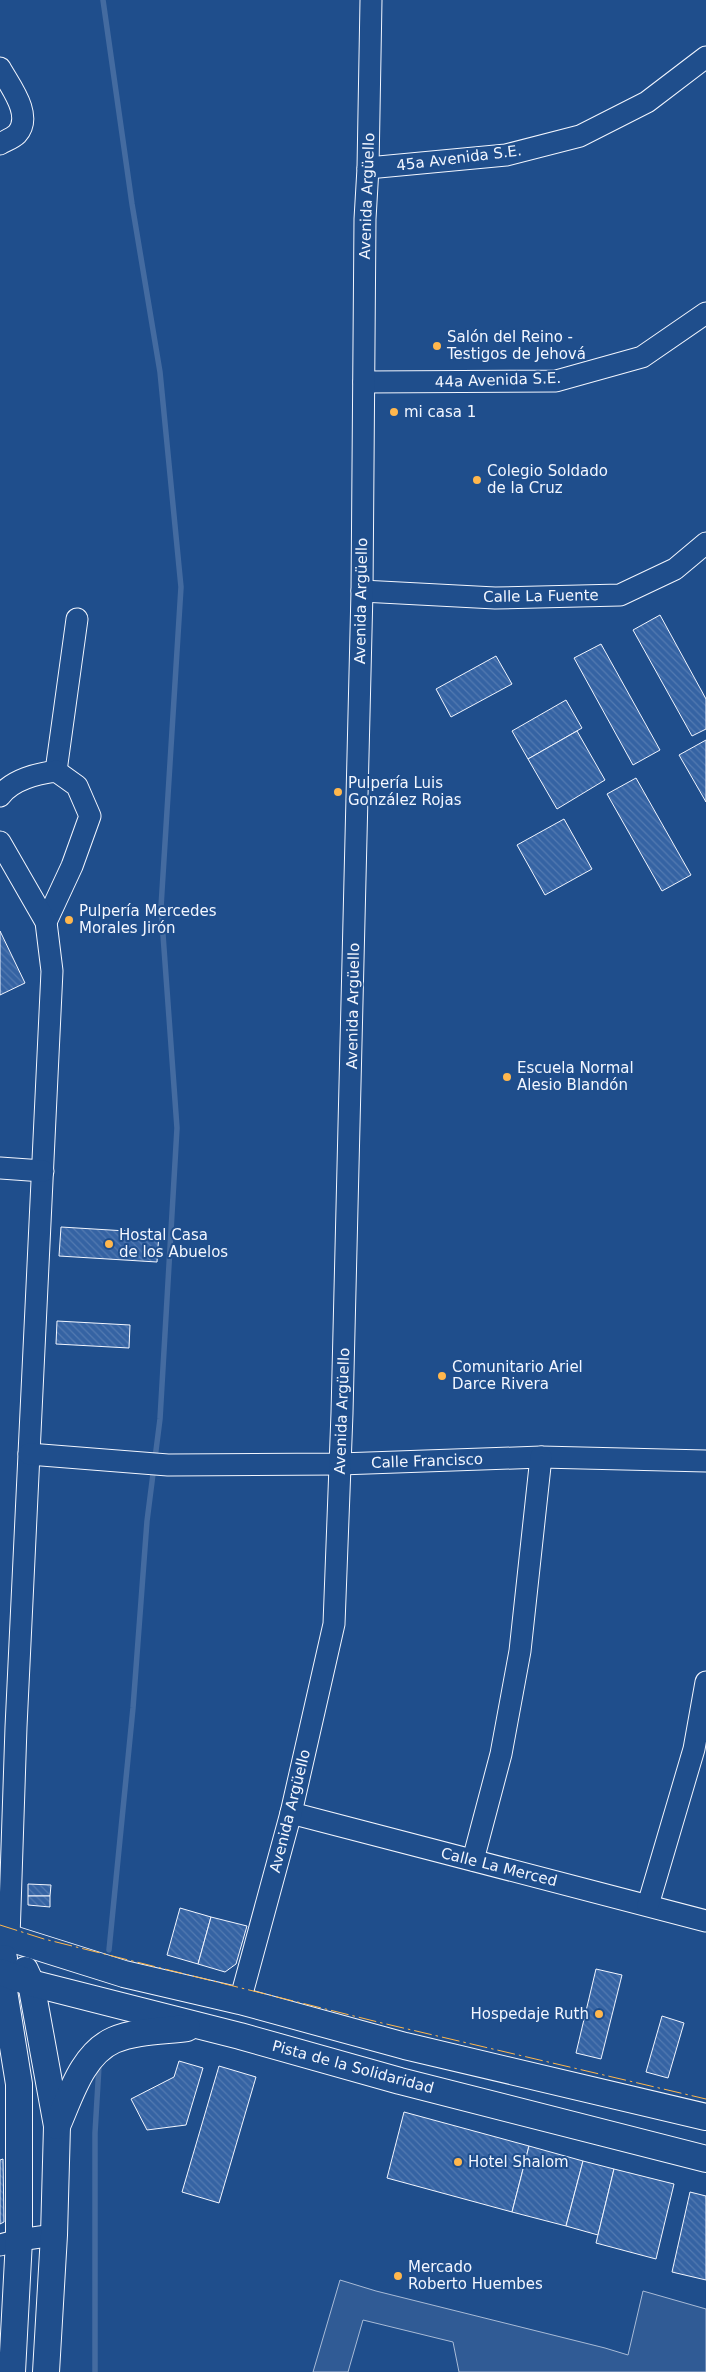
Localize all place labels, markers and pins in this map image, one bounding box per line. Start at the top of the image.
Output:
place label: Salón del Reino - Testigos de Jehová [446,328,586,363]
marker: Salón del Reino - Testigos de Jehová [431,340,443,352]
place label: mi casa 1 [404,403,476,421]
marker: mi casa 1 [388,406,400,418]
place label: Colegio Soldado de la Cruz [487,462,608,497]
marker: Colegio Soldado de la Cruz [471,474,483,486]
place label: Pulpería Luis González Rojas [348,774,462,809]
marker: Pulpería Luis González Rojas [332,786,344,798]
place label: Pulpería Mercedes Morales Jirón [79,902,217,937]
marker: Pulpería Mercedes Morales Jirón [63,914,75,926]
place label: Escuela Normal Alesio Blandón [517,1059,634,1094]
marker: Escuela Normal Alesio Blandón [501,1071,513,1083]
place label: Hostal Casa de los Abuelos [119,1226,228,1261]
marker: Hostal Casa de los Abuelos [103,1238,115,1250]
place label: Comunitario Ariel Darce Rivera [452,1358,583,1393]
marker: Comunitario Ariel Darce Rivera [436,1370,448,1382]
place label: Hospedaje Ruth [470,2005,589,2023]
marker: Hospedaje Ruth [593,2008,605,2020]
place label: Hotel Shalom [468,2153,569,2171]
marker: Hotel Shalom [452,2156,464,2168]
place label: Mercado Roberto Huembes [408,2258,543,2293]
marker: Mercado Roberto Huembes [392,2270,404,2282]

